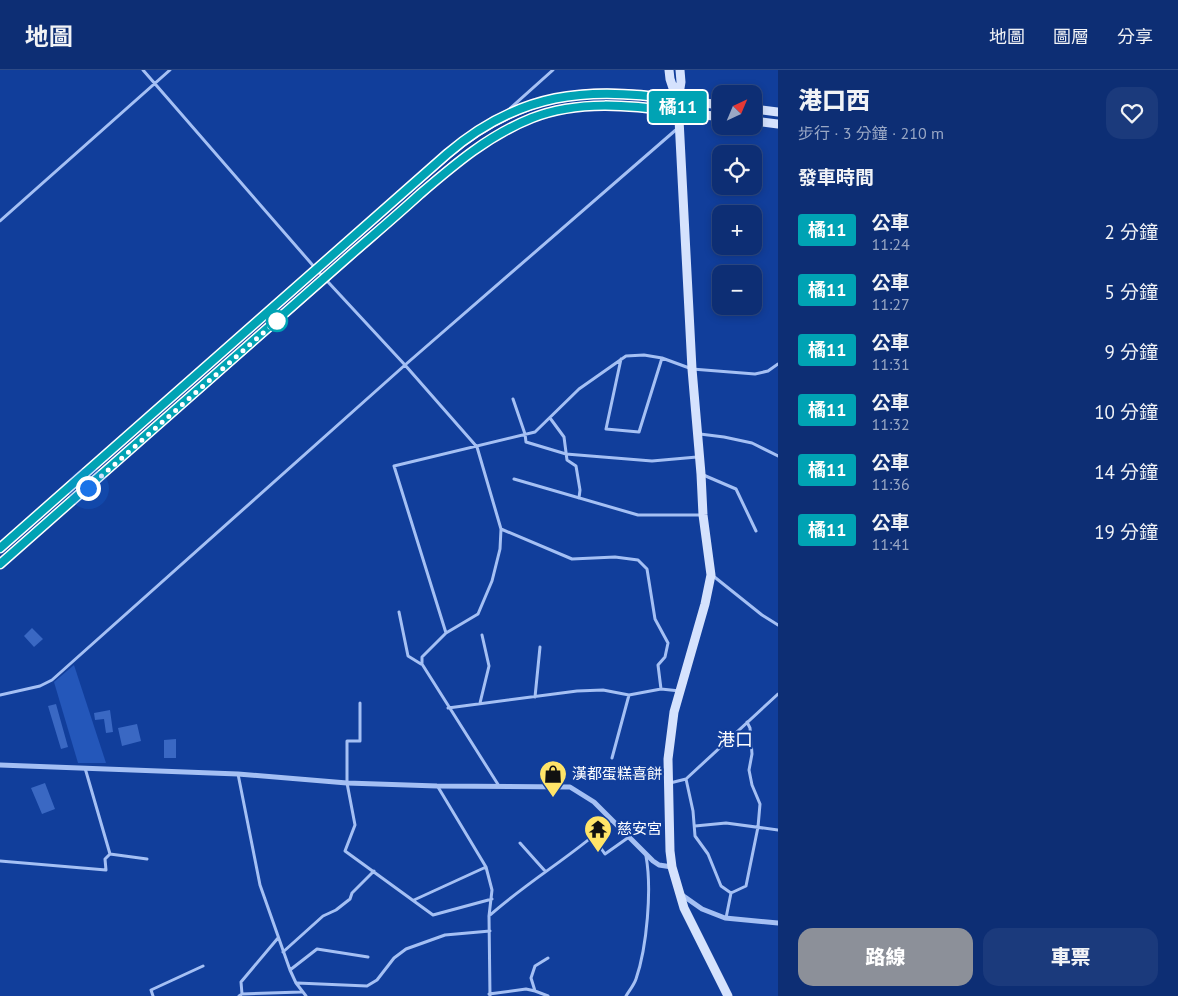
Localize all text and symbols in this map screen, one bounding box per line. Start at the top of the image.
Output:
text: 地圖 [25,21,73,52]
text: 地圖 [989,25,1025,48]
text: 圖層 [1053,25,1089,48]
text: 分享 [1117,25,1153,48]
north arrow [712,85,762,135]
map controls [712,85,762,315]
text: 港口西 [798,85,870,116]
button: heart [1106,87,1158,139]
line badge: 橘11 [649,91,707,123]
text: 橘11 [659,95,697,118]
text: 步行 · 3 分鐘 · 210 m [798,123,944,143]
button: locate [712,145,762,195]
text: 發車時間 [798,165,874,189]
button: + [712,205,762,255]
text: 公車 [871,210,909,234]
text: 橘11 [808,218,846,241]
text: 2 分鐘 [1105,220,1158,244]
text: 11:24 [871,234,910,254]
button: − [712,265,762,315]
text: 公車 [871,270,909,294]
text: 橘11 [808,278,846,301]
text: 5 分鐘 [1105,280,1158,304]
text: 11:27 [871,294,910,314]
unlabelled marker [266,310,288,332]
text: 公車 [871,330,909,354]
text: 橘11 [808,338,846,361]
text: 9 分鐘 [1105,340,1158,364]
text: 11:31 [871,354,910,374]
text: 公車 [871,390,909,414]
text: 橘11 [808,398,846,421]
text: 10 分鐘 [1094,400,1158,424]
text: 11:32 [871,414,910,434]
text: 公車 [871,450,909,474]
text: 橘11 [808,458,846,481]
text: 14 分鐘 [1094,460,1158,484]
text: 11:36 [871,474,910,494]
your location [76,476,101,501]
text: 公車 [871,510,909,534]
text: 橘11 [808,518,846,541]
text: 19 分鐘 [1094,520,1158,544]
text: 11:41 [871,534,910,554]
district label: 港口 [717,728,753,751]
shop icon: 漢都蛋糕喜餅 [538,759,568,798]
place label: 漢都蛋糕喜餅 [572,764,662,783]
temple icon: 慈安宮 [583,814,613,853]
place label: 慈安宮 [617,819,662,838]
button: 路線 [798,928,973,986]
button: 車票 [983,928,1158,986]

